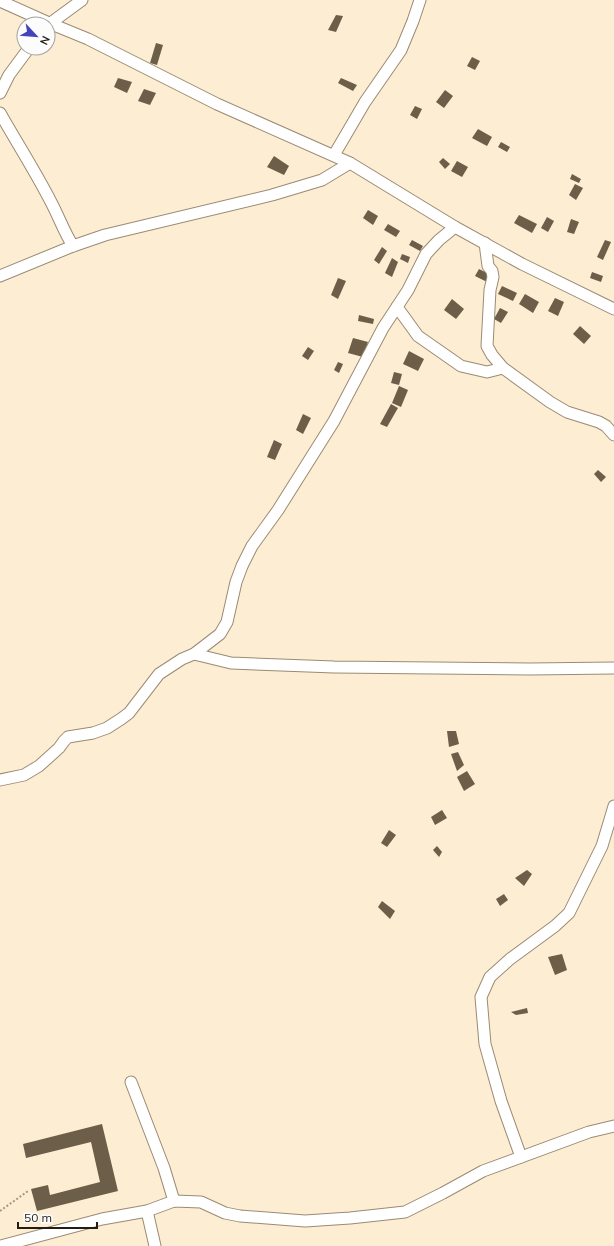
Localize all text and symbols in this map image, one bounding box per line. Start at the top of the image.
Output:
north arrow [16,16,56,56]
text: N [37,34,53,47]
scale bar [18,1204,97,1230]
text: 50 m [24,1210,52,1225]

